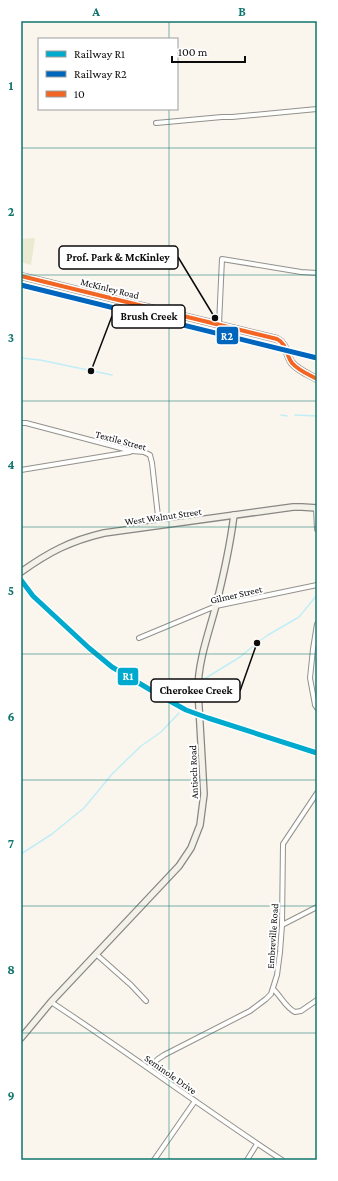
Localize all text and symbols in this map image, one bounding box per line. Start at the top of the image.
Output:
text: A [91,4,100,19]
text: B [238,4,246,19]
legend [38,38,178,110]
scale bar [172,38,245,64]
text: 100 m [178,45,208,59]
text: Railway R1 [74,47,125,61]
text: Railway R2 [74,67,127,81]
text: 1 [9,78,14,93]
text: 10 [74,87,85,101]
text: 2 [8,204,15,219]
callout: Prof. Park & McKinley [59,246,178,269]
text: Prof. Park & McKinley [66,251,170,263]
street label: McKinley Road [79,276,141,301]
callout: Brush Creek [112,305,185,328]
text: Brush Creek [120,310,179,322]
line badge: R2 [216,326,239,345]
text: 3 [8,330,14,345]
text: R2 [221,330,234,342]
street label: Textile Street [94,428,148,453]
text: 4 [7,457,15,472]
street label: West Walnut Street [124,506,203,527]
text: 5 [8,583,14,598]
street label: Gilmer Street [209,583,264,606]
line badge: R1 [117,667,139,686]
text: R1 [123,670,133,682]
callout: Cherokee Creek [151,679,240,702]
text: Cherokee Creek [159,684,234,696]
text: 6 [7,709,15,724]
street label: Antioch Road [187,744,200,799]
text: 7 [8,836,14,851]
street label: Embreville Road [265,902,280,969]
text: 8 [7,962,15,977]
street label: Seminole Drive [143,1052,199,1097]
text: 9 [7,1088,15,1103]

